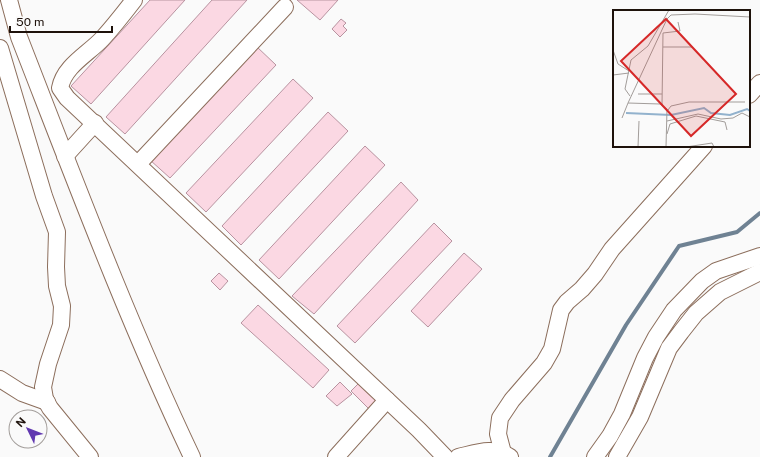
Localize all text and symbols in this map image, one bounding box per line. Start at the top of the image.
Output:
scale bar [10,8,112,34]
inset map [613,10,750,147]
text: 50 m [16,15,44,29]
north arrow [8,409,48,449]
text: N [13,415,28,429]

